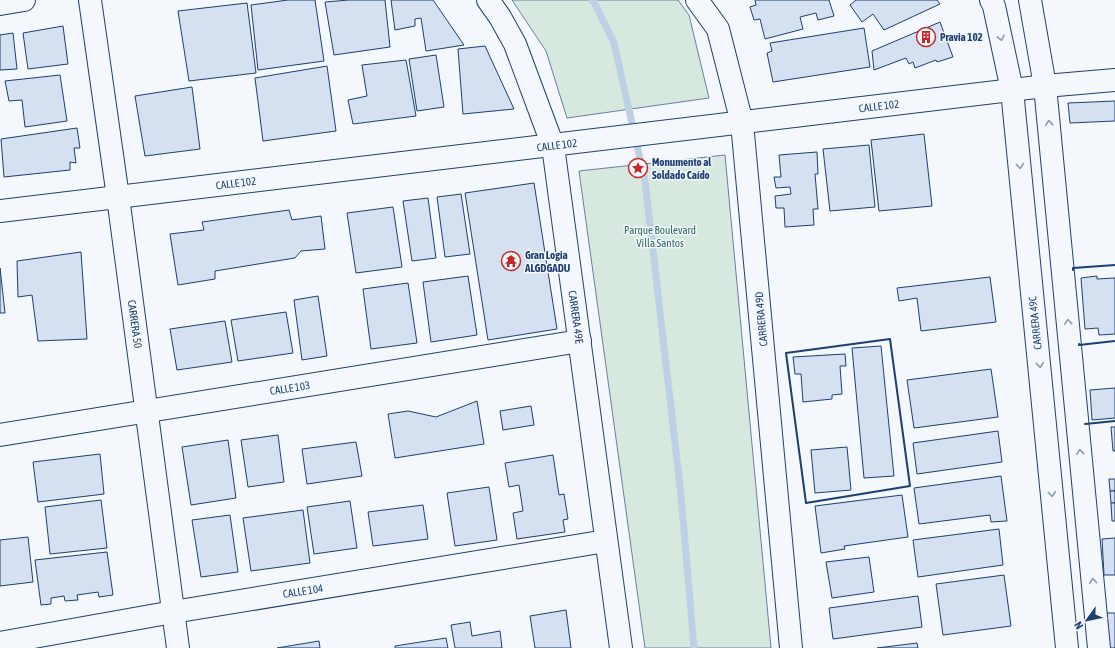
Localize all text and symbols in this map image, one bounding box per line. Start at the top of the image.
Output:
building icon: Pravia 102 [915,26,937,48]
place label: Pravia 102 [940,31,983,43]
one-way arrow [996,34,1004,41]
street label: CALLE 102 [858,98,900,114]
one-way arrow [1044,120,1053,126]
street label: CALLE 102 [536,137,578,153]
place label: Monumento al Soldado Caído [652,156,712,181]
place icon: Monumento al Soldado Caído [627,157,649,179]
one-way arrow [1015,163,1024,169]
street label: CALLE 102 [215,175,257,191]
park label: Parque Boulevard Villa Santos [624,224,696,249]
place label: Gran Logia ALGDGADU [524,249,570,274]
temple icon: Gran Logia ALGDGADU [500,250,522,272]
street label: CARRERA 49E [566,290,586,345]
street label: CARRERA 49D [753,291,769,347]
street label: CARRERA 49C [1026,296,1044,350]
street label: CARRERA 50 [126,299,144,349]
one-way arrow [1064,319,1073,326]
one-way arrow [1035,362,1044,368]
street label: CALLE 103 [269,379,311,397]
one-way arrow [1076,449,1085,455]
one-way arrow [1048,491,1057,497]
one-way arrow [1088,578,1097,584]
street label: CALLE 104 [282,582,324,600]
north arrow [1067,600,1107,640]
text: N [1072,619,1085,631]

